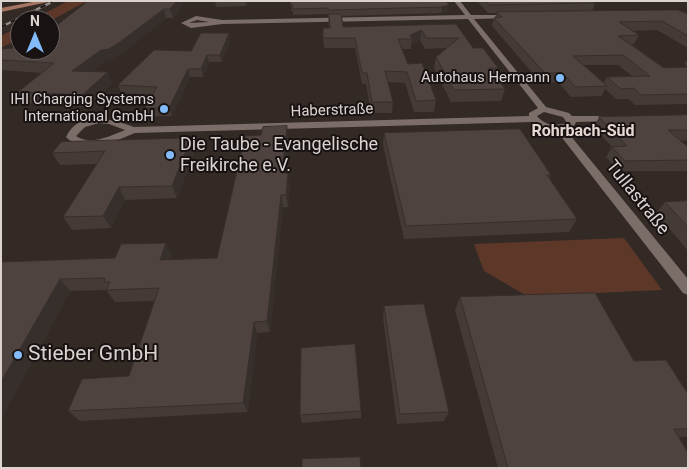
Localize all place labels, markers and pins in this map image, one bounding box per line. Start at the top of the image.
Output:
place label: Autohaus Hermann [421,69,550,87]
marker: Autohaus Hermann [554,72,566,84]
place label: IHI Charging Systems International GmbH [10,91,154,126]
marker: IHI Charging Systems International GmbH [158,103,170,115]
place label: Die Taube - Evangelische Freikirche e.V. [180,134,378,176]
marker: Die Taube - Evangelische Freikirche e.V. [164,149,176,161]
place label: Stieber GmbH [28,342,158,368]
marker: Stieber GmbH [12,349,24,361]

